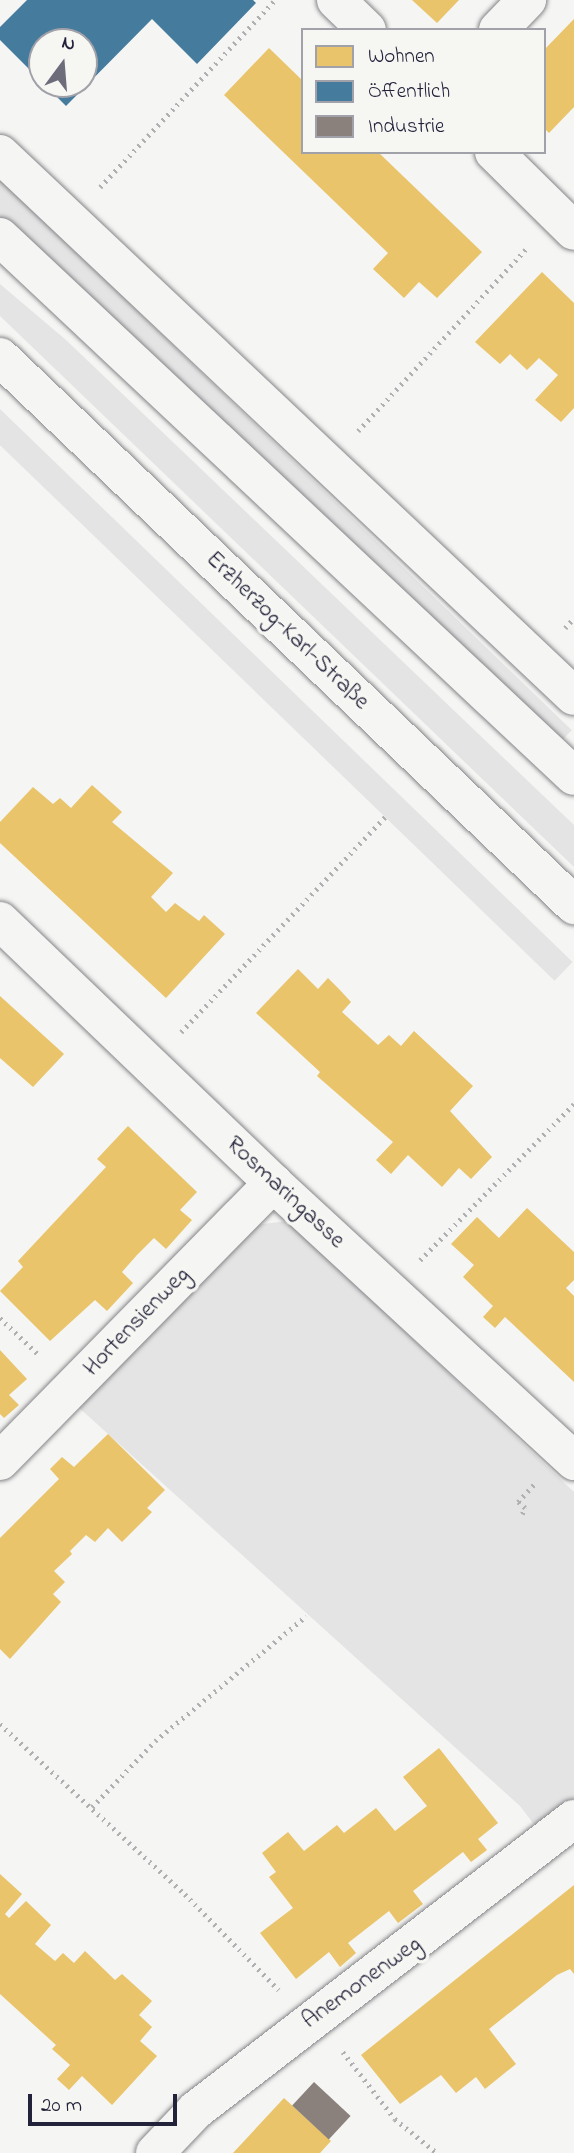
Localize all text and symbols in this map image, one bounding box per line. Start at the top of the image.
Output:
north arrow [28,28,98,98]
legend [301,28,546,154]
text: N [58,30,78,59]
text: Wohnen [368,42,435,72]
text: Öffentlich [368,77,450,107]
text: Industrie [368,112,444,142]
street label: Erzherzog-Karl-Straße [199,546,375,716]
street label: Rosmaringasse [220,1131,350,1255]
street label: Hortensienweg [78,1261,196,1383]
street label: Anemonenweg [297,1930,427,2036]
scale bar [32,2080,180,2124]
text: 20 m [41,2091,82,2121]

